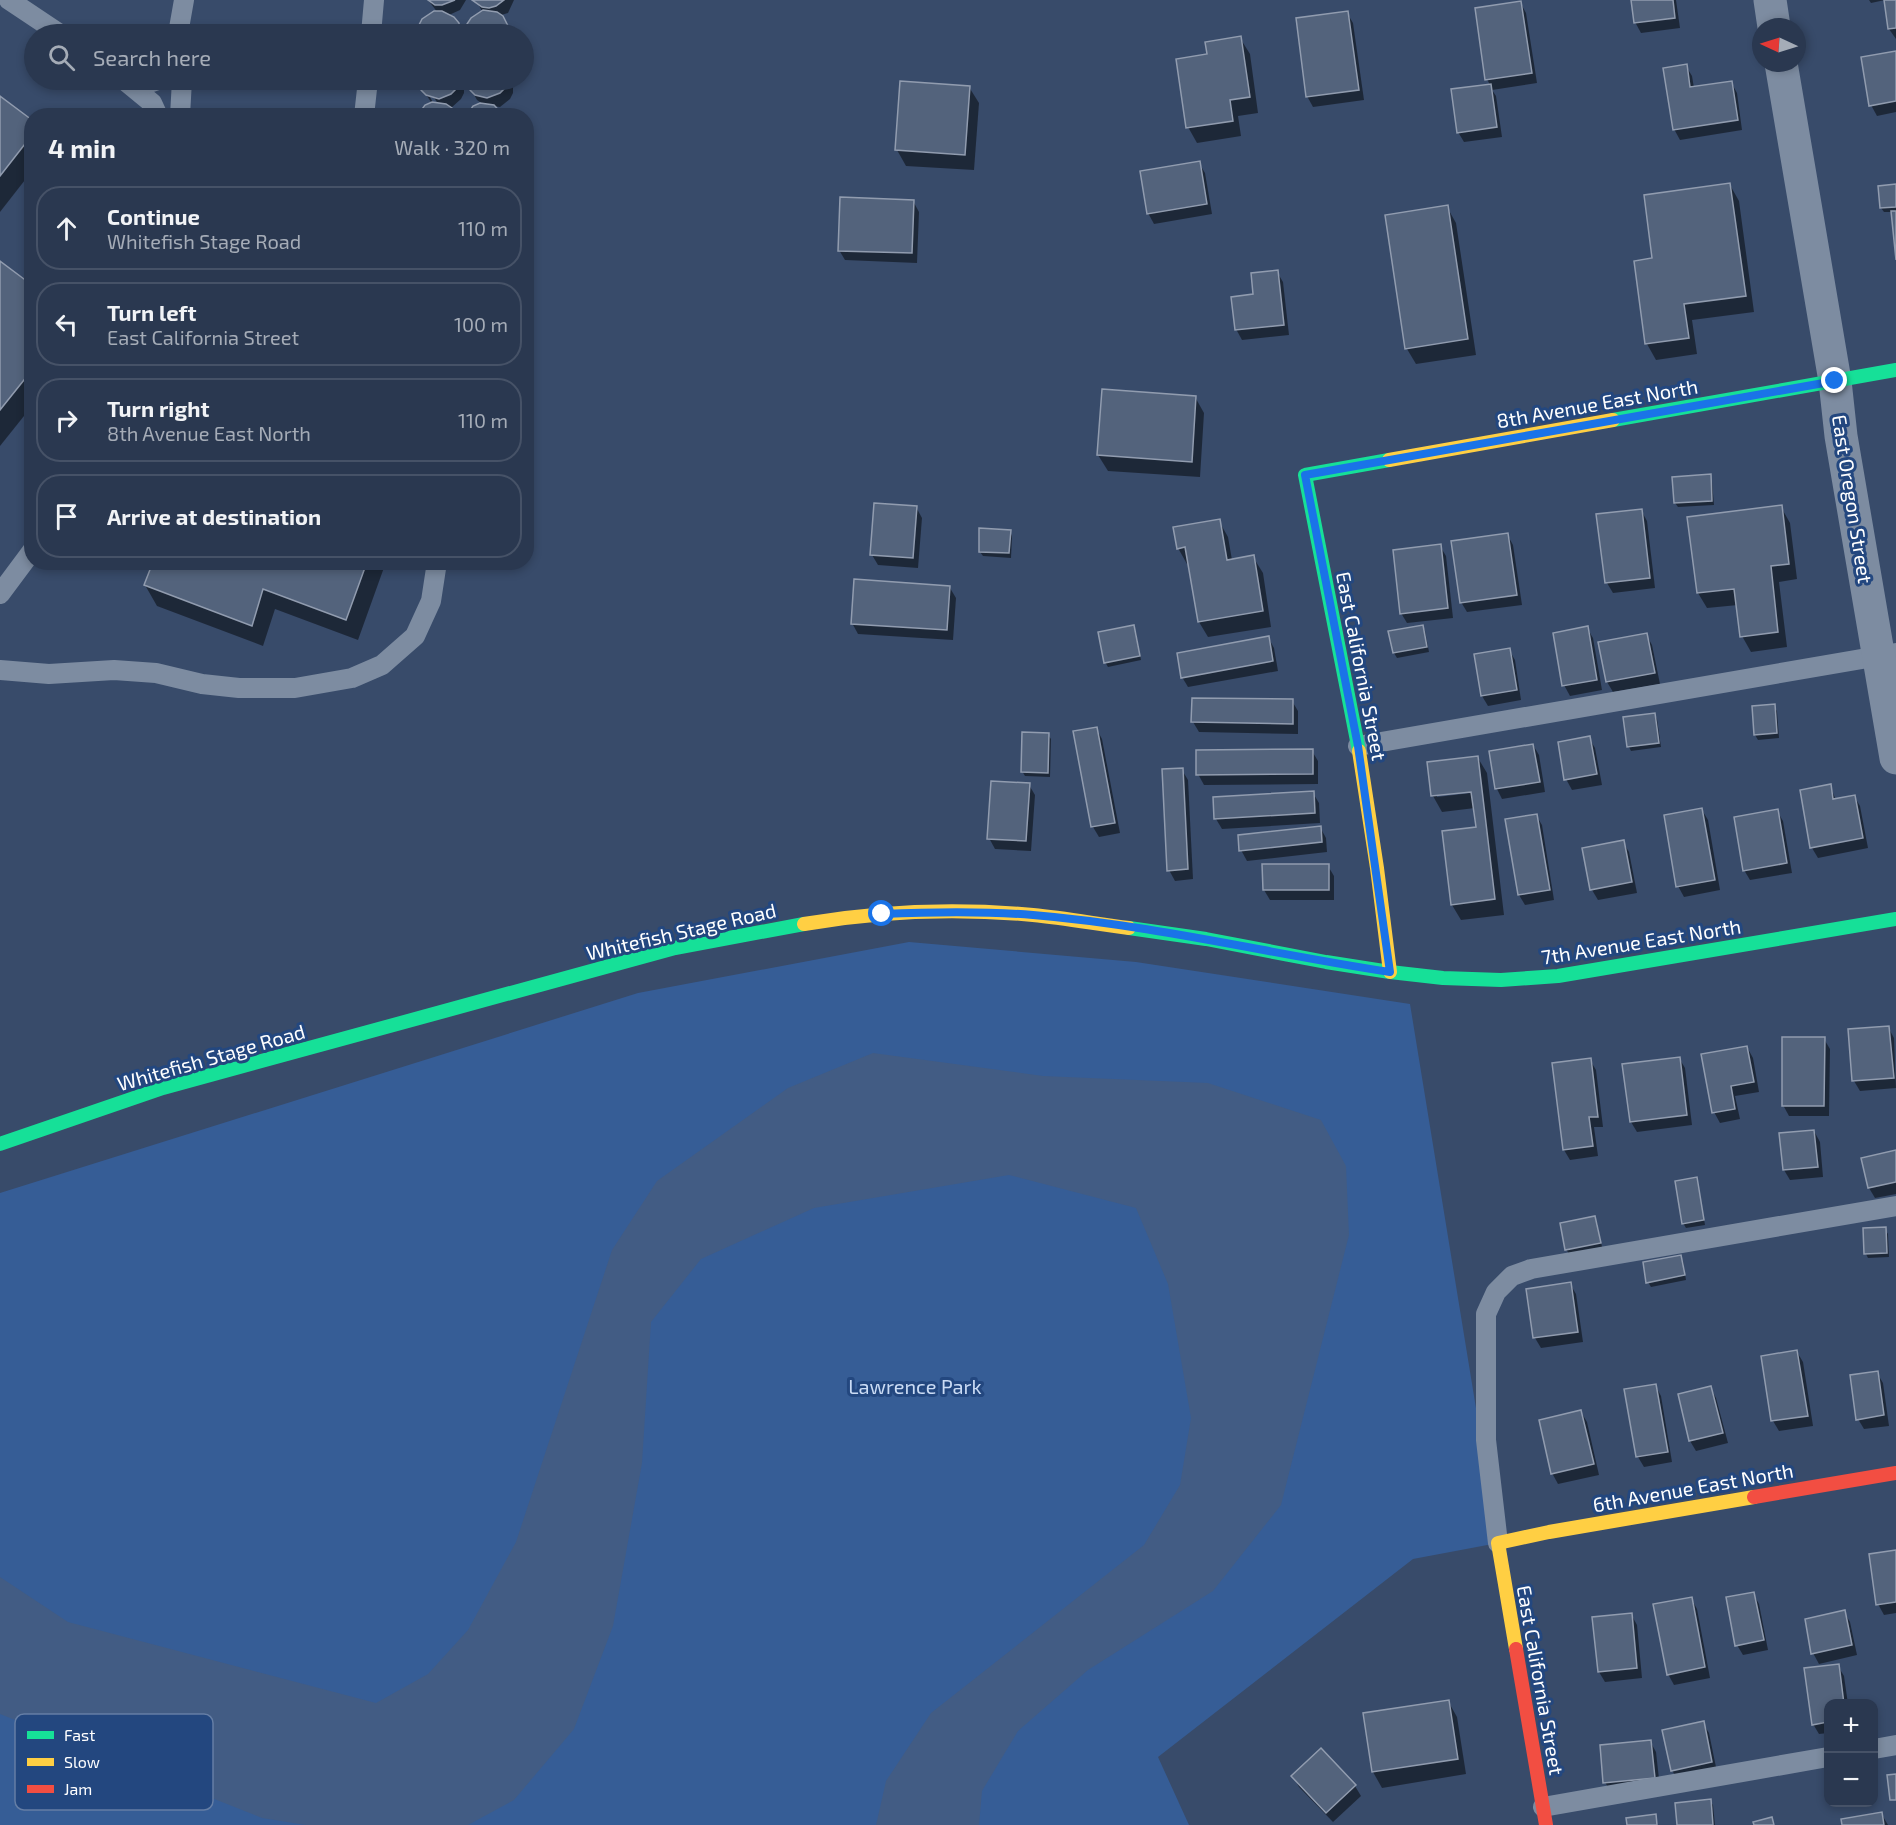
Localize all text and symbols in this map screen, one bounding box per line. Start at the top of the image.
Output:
north arrow [1752,18,1806,72]
search box [24,24,534,90]
icon: search [45,41,78,74]
text: Search here [93,44,211,70]
text: 4 min [48,132,116,163]
text: Walk · 320 m [394,135,510,159]
text: Continue [107,203,200,229]
icon: ahead [50,212,83,245]
text: 110 m [458,216,508,240]
text: Whitefish Stage Road [107,229,301,253]
text: Turn left [107,299,196,325]
icon: left [50,308,83,341]
text: 100 m [454,312,508,336]
text: East California Street [107,325,299,349]
route end [1821,367,1847,393]
street label: 8th Avenue East North [1494,373,1700,433]
text: Turn right [107,395,209,421]
icon: right [50,404,83,437]
text: 110 m [458,408,508,432]
street label: East Oregon Street [1828,413,1878,585]
text: 8th Avenue East North [107,421,311,445]
icon: arrive [50,500,83,533]
text: Arrive at destination [107,503,321,529]
street label: East California Street [1332,569,1392,763]
street label: Whitefish Stage Road [584,897,778,965]
route start [868,900,894,926]
street label: 7th Avenue East North [1539,913,1743,969]
street label: Whitefish Stage Road [114,1019,308,1095]
park label: Lawrence Park [848,1374,982,1398]
street label: 6th Avenue East North [1591,1458,1795,1516]
street label: East California Street [1513,1583,1570,1777]
map controls [1824,1699,1878,1807]
button: + [1824,1699,1878,1753]
legend [15,1714,213,1810]
text: Fast [64,1725,95,1744]
text: Slow [64,1752,100,1771]
button: − [1824,1753,1878,1807]
text: Jam [64,1779,92,1798]

